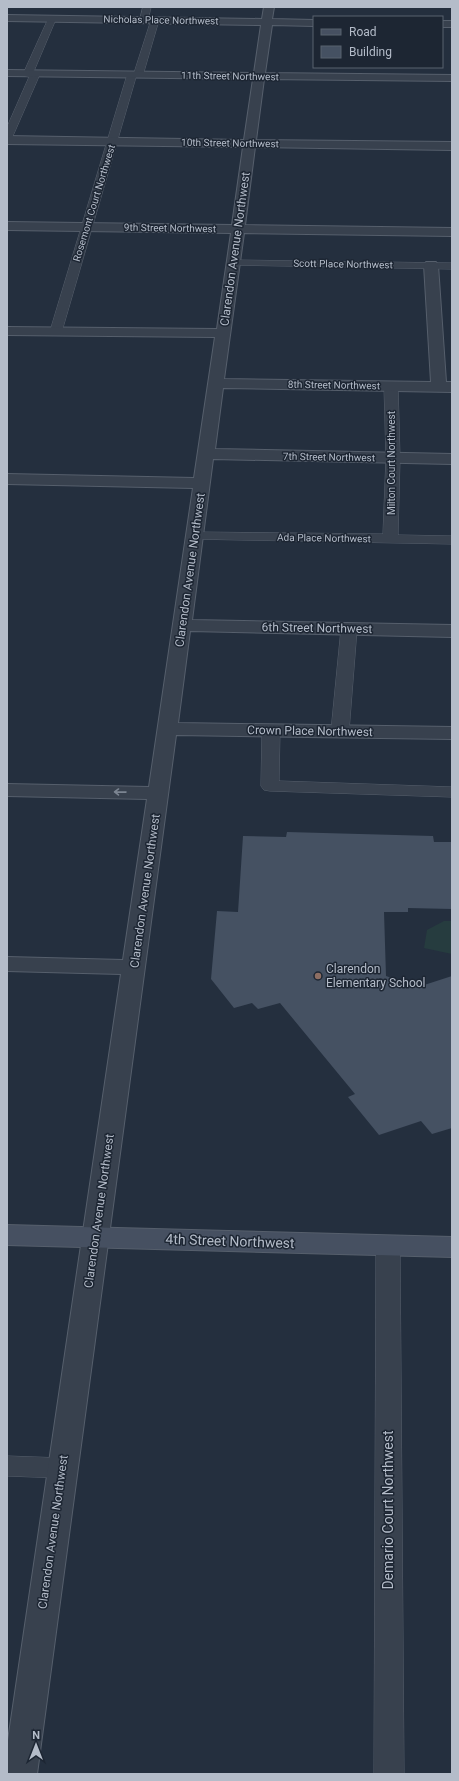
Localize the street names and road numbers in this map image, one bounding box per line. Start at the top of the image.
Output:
street label: Nicholas Place Northwest [103,13,219,27]
street label: 11th Street Northwest [181,70,279,82]
street label: 10th Street Northwest [181,137,279,149]
street label: Rosemont Court Northwest [71,143,117,263]
street label: Clarendon Avenue Northwest [217,171,253,327]
street label: 9th Street Northwest [124,222,216,234]
street label: Scott Place Northwest [293,258,393,270]
street label: 8th Street Northwest [288,379,380,391]
street label: Milton Court Northwest [386,411,397,515]
street label: 7th Street Northwest [283,451,375,463]
street label: Clarendon Avenue Northwest [172,492,208,648]
street label: Ada Place Northwest [277,532,371,544]
street label: 6th Street Northwest [262,620,373,636]
street label: Crown Place Northwest [247,723,373,739]
street label: Clarendon Avenue Northwest [127,813,163,969]
street label: Clarendon Avenue Northwest [81,1133,117,1289]
street label: 4th Street Northwest [165,1231,295,1251]
street label: Demario Court Northwest [380,1430,396,1590]
street label: Clarendon Avenue Northwest [35,1454,71,1610]

